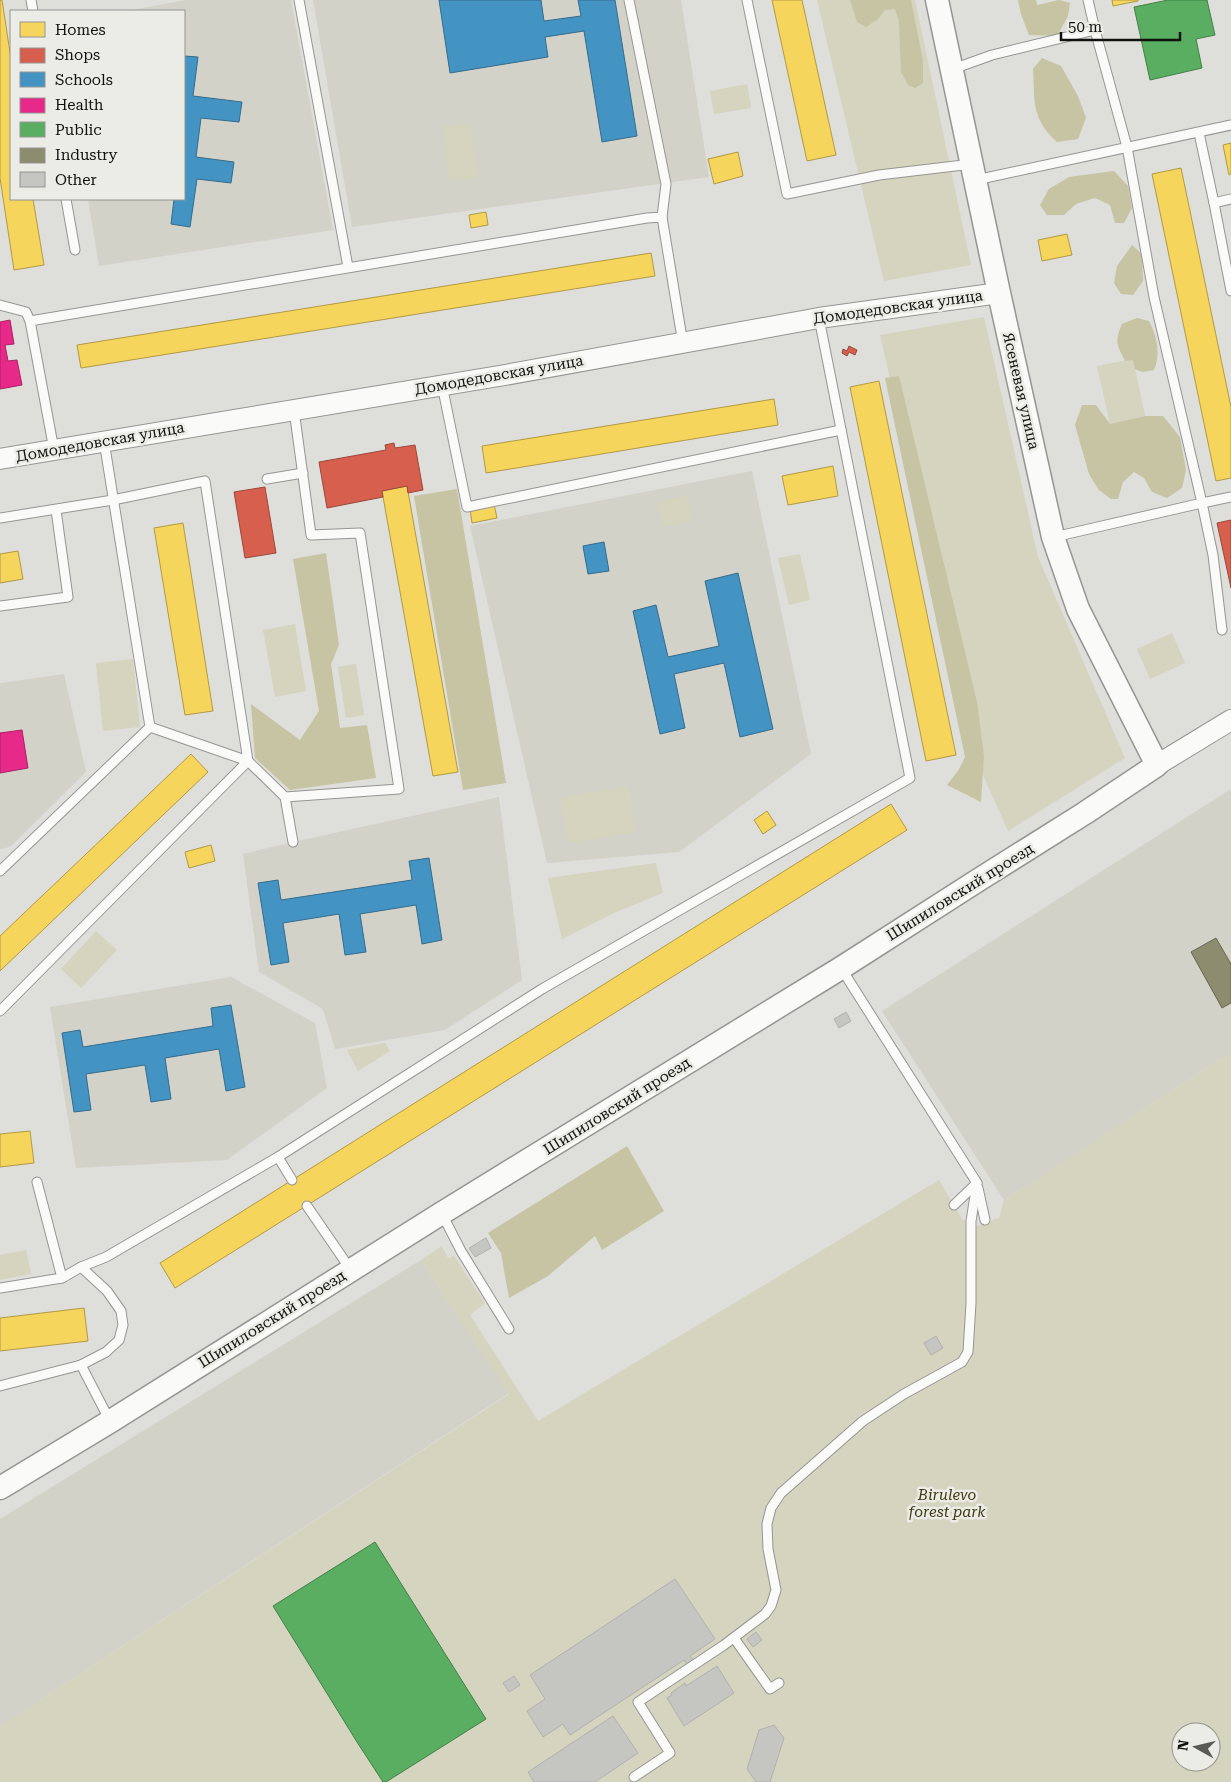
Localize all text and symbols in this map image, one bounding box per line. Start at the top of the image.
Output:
legend [10,10,185,200]
scale bar [1061,10,1180,42]
text: 50 m [1068,18,1103,36]
text: Homes [55,21,106,39]
text: Shops [55,46,100,64]
text: Schools [55,71,113,89]
text: Health [55,96,104,114]
text: Public [55,121,102,139]
text: Industry [55,146,117,164]
text: Other [55,171,97,189]
street label: Домодедовская улица [812,286,984,328]
street label: Ясеневая улица [999,331,1043,451]
street label: Домодедовская улица [413,351,585,399]
street label: Домодедовская улица [14,418,186,466]
street label: Шипиловский проезд [883,839,1037,945]
street label: Шипиловский проезд [540,1053,694,1159]
street label: Шипиловский проезд [195,1266,349,1372]
park label: Birulevo forest park [909,1486,986,1521]
north arrow [1171,1722,1221,1772]
text: N [1174,1739,1192,1752]

